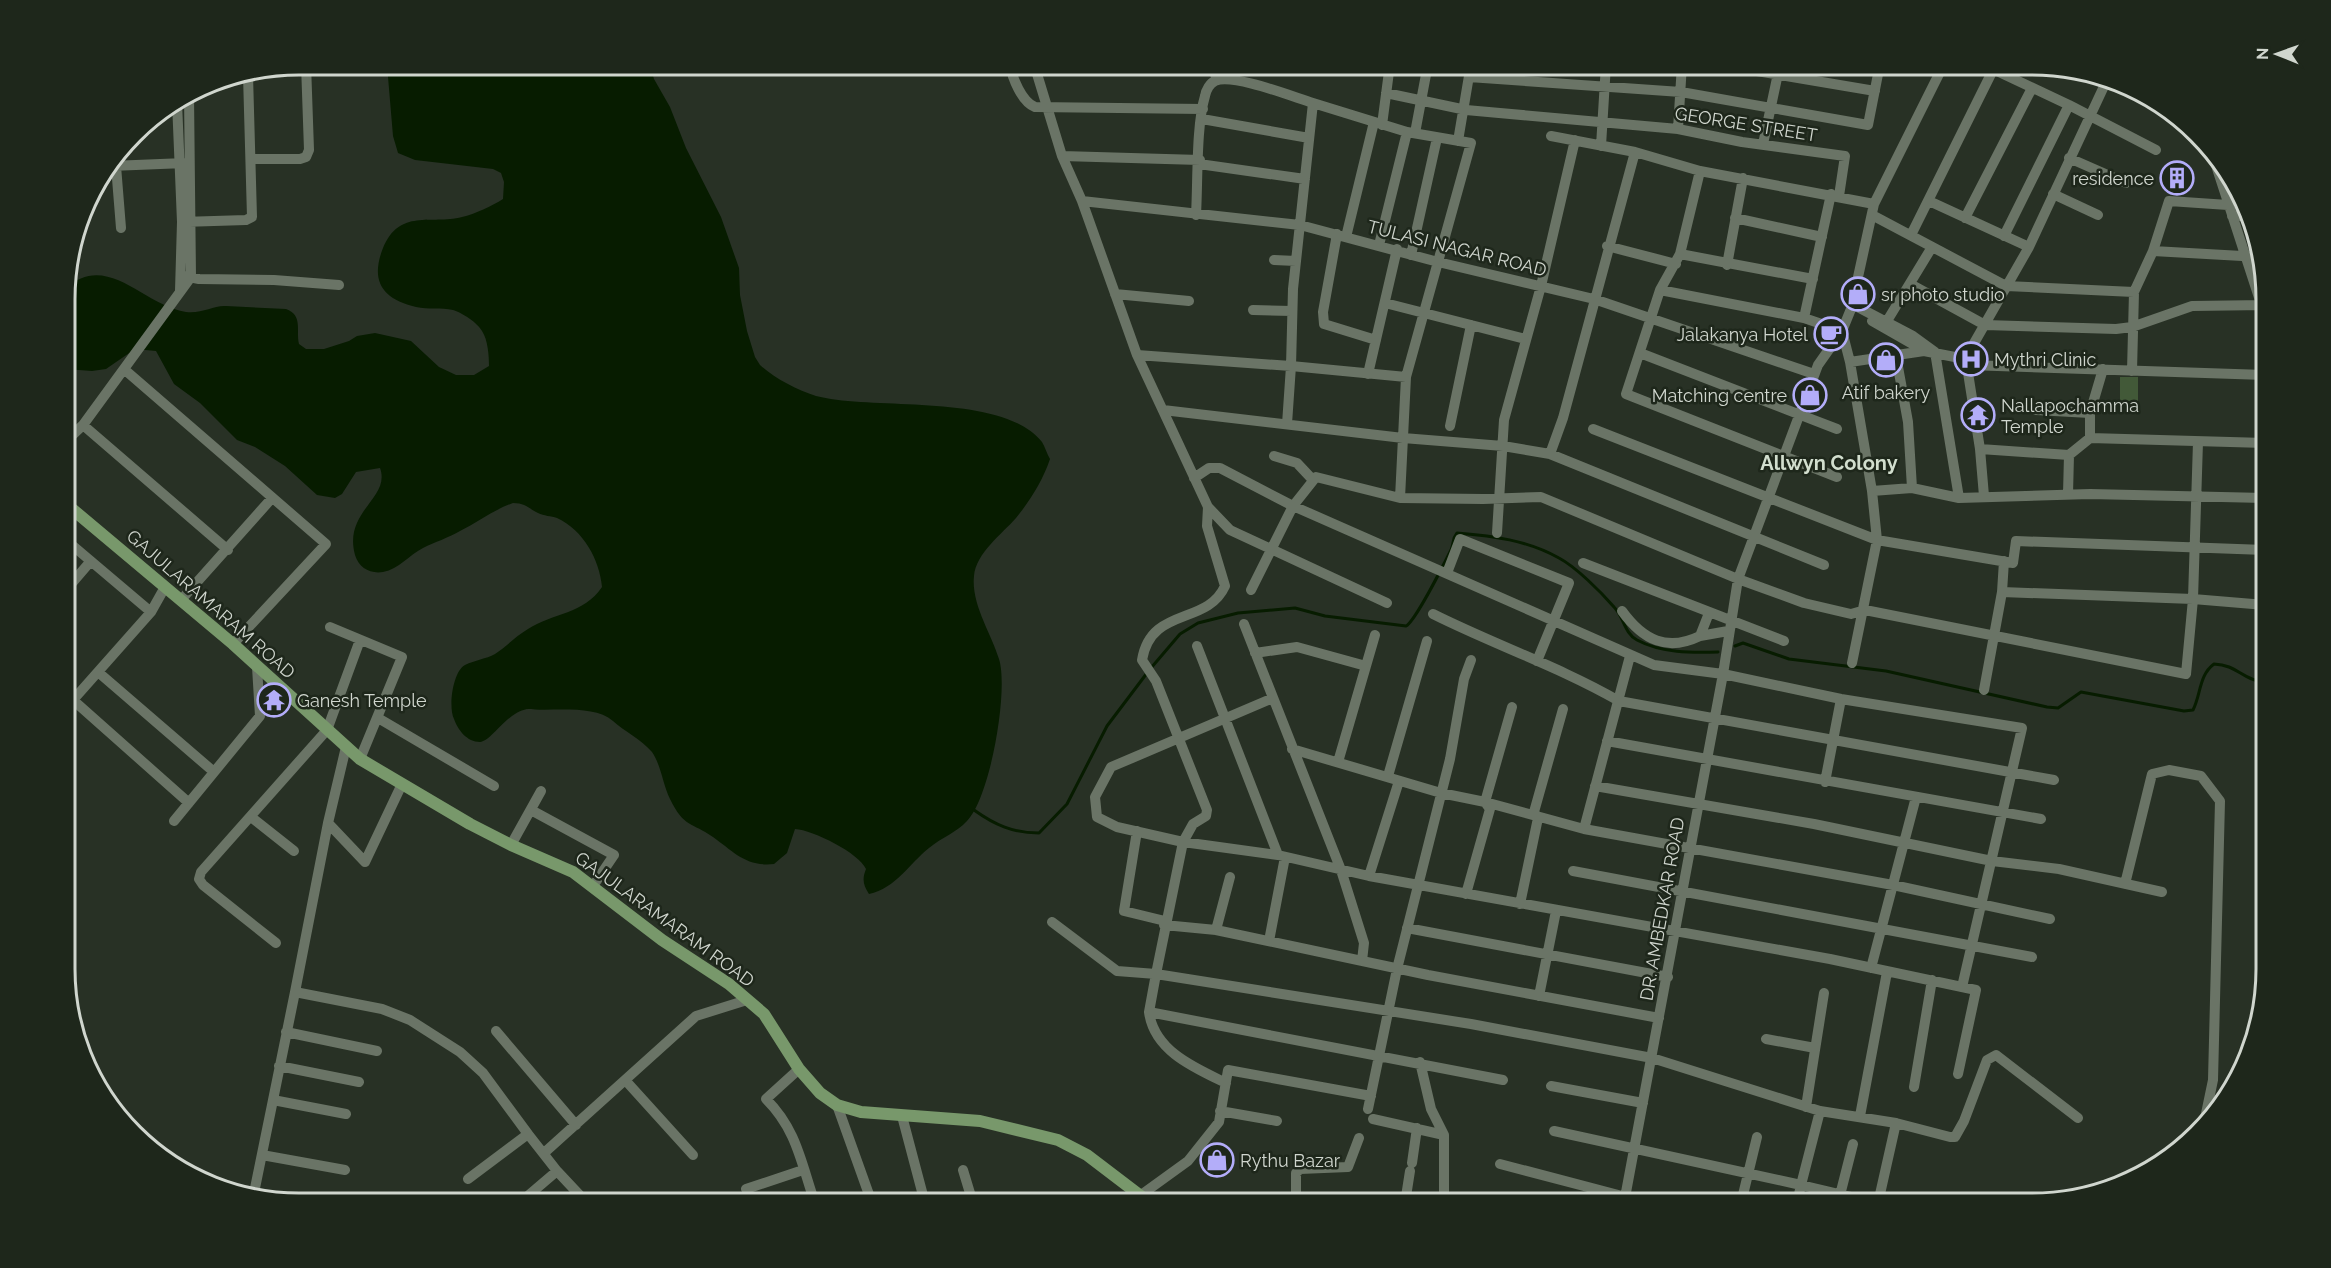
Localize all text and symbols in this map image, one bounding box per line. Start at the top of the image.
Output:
north arrow [2247,24,2307,84]
text: N [2253,47,2272,60]
street label: GEORGE STREET [1673,102,1819,146]
building icon: residence [2159,160,2195,196]
place label: residence [2072,168,2154,189]
street label: TULASI NAGAR ROAD [1365,216,1549,280]
shop icon: sr photo studio [1840,276,1876,312]
place label: sr photo studio [1881,284,2005,305]
cafe icon: Jalakanya Hotel [1813,316,1849,352]
place label: Jalakanya Hotel [1676,324,1808,345]
hospital icon: Mythri Clinic [1953,341,1989,377]
shop icon: Atif bakery [1868,342,1904,378]
place label: Mythri Clinic [1994,349,2096,370]
shop icon: Matching centre [1792,377,1828,413]
place label: Atif bakery [1842,382,1930,403]
place label: Matching centre [1652,385,1787,406]
place label: Nallapochamma Temple [2001,395,2139,437]
temple icon: Nallapochamma Temple [1960,397,1996,433]
district label: Allwyn Colony [1760,451,1898,475]
street label: GAJULARAMARAM ROAD [123,525,299,683]
temple icon: Ganesh Temple [256,682,292,718]
place label: Ganesh Temple [297,690,427,711]
street label: DR. AMBEDKAR ROAD [1636,816,1688,1002]
street label: GAJULARAMARAM ROAD [572,847,759,991]
shop icon: Rythu Bazar [1199,1142,1235,1178]
place label: Rythu Bazar [1240,1150,1341,1171]

